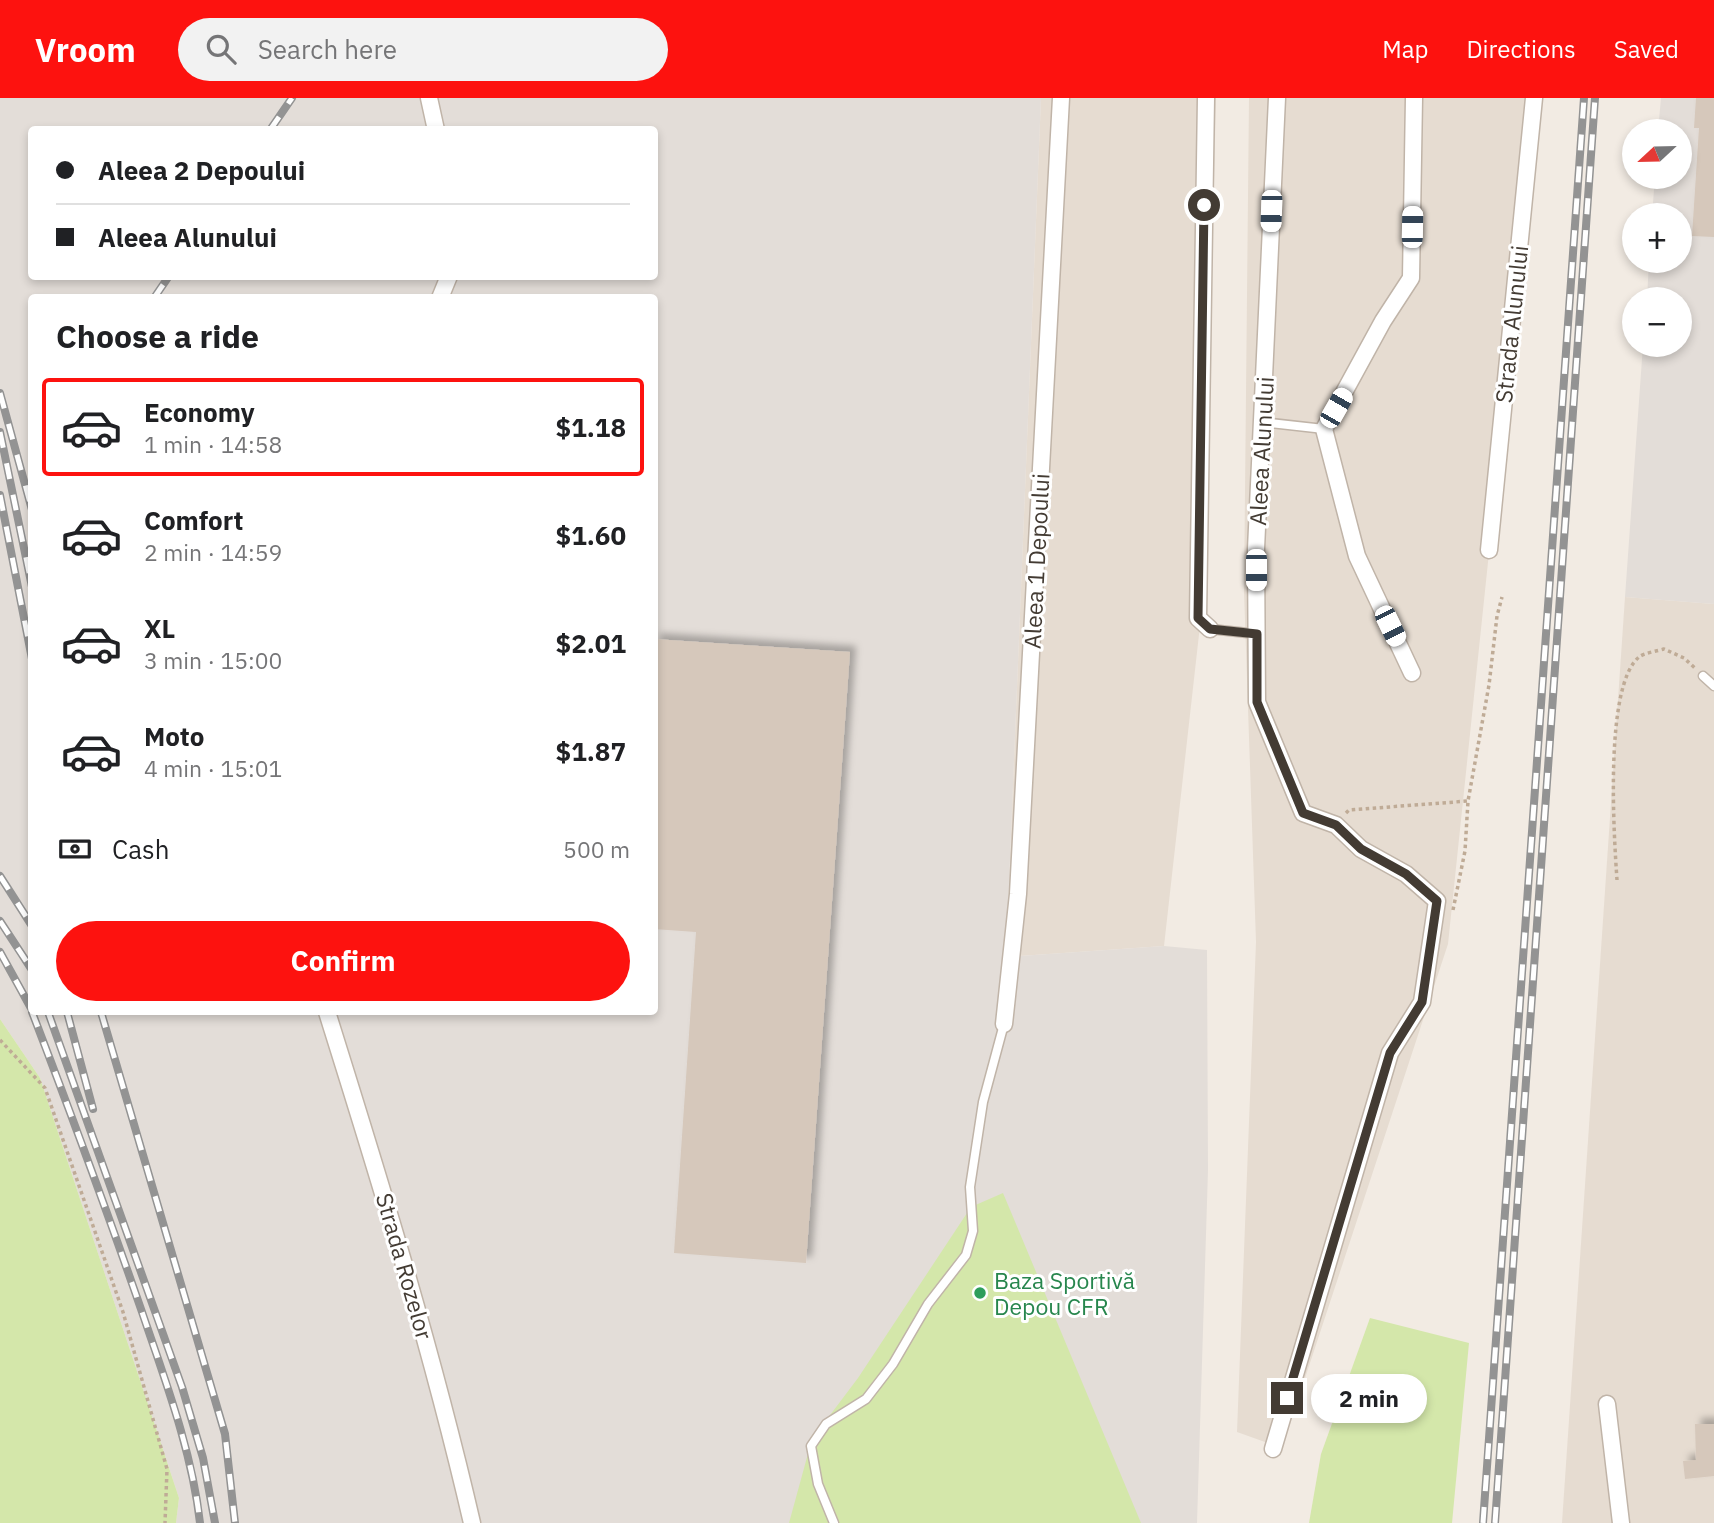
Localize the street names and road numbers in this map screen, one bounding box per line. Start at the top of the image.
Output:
street label: Strada Alunului [1488,244,1534,404]
street label: Aleea Alunului [1242,376,1280,526]
street label: Aleea 1 Depoului [1016,473,1056,649]
street label: Strada Rozelor [370,1189,440,1343]

